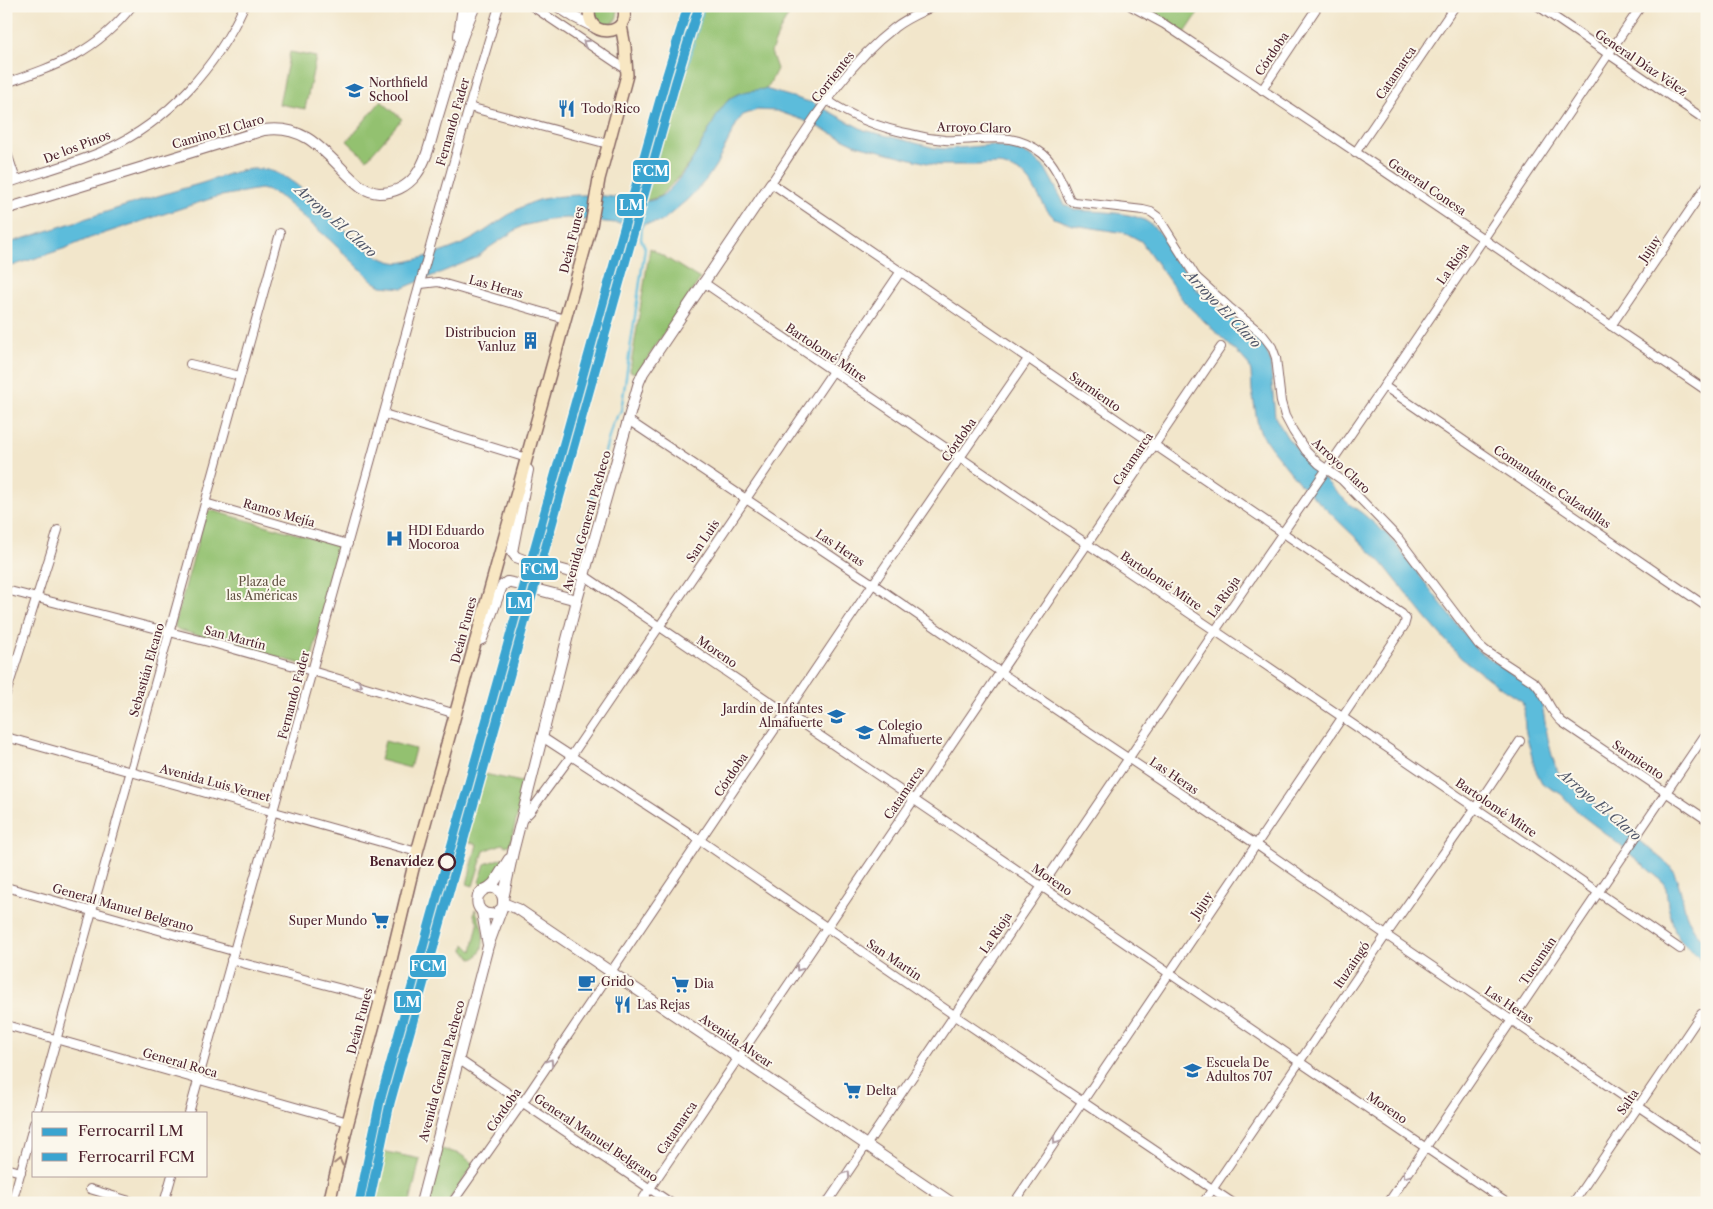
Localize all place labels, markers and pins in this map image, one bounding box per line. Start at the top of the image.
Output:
place label: Northfield School [369,75,429,104]
school or university icon: Northfield School [345,80,365,100]
restaurant icon: Todo Rico [557,99,577,119]
place label: Todo Rico [581,101,640,116]
place label: Distribucion Vanluz [445,325,516,354]
building icon: Distribucion Vanluz [520,330,540,350]
place label: HDI Eduardo Mocoroa [408,523,484,552]
hospital icon: HDI Eduardo Mocoroa [384,528,404,548]
place label: Jardín de Infantes Almafuerte [720,701,823,730]
school or university icon: Jardín de Infantes Almafuerte [827,706,847,726]
place label: Colegio Almafuerte [877,718,943,747]
school or university icon: Colegio Almafuerte [854,723,874,743]
marker: Benavídez [438,853,456,871]
place label: Benavídez [369,854,434,869]
supermarket icon: Super Mundo [371,911,391,931]
place label: Super Mundo [289,913,367,928]
cafe icon: Grido [577,972,597,992]
place label: Grido [601,974,634,989]
supermarket icon: Dia [670,974,690,994]
place label: Dia [694,976,714,991]
restaurant icon: Las Rejas [613,995,633,1015]
place label: Las Rejas [637,997,690,1012]
place label: Escuela De Adultos 707 [1205,1055,1273,1084]
school or university icon: Escuela De Adultos 707 [1182,1060,1202,1080]
supermarket icon: Delta [842,1081,862,1101]
place label: Delta [866,1083,897,1098]

